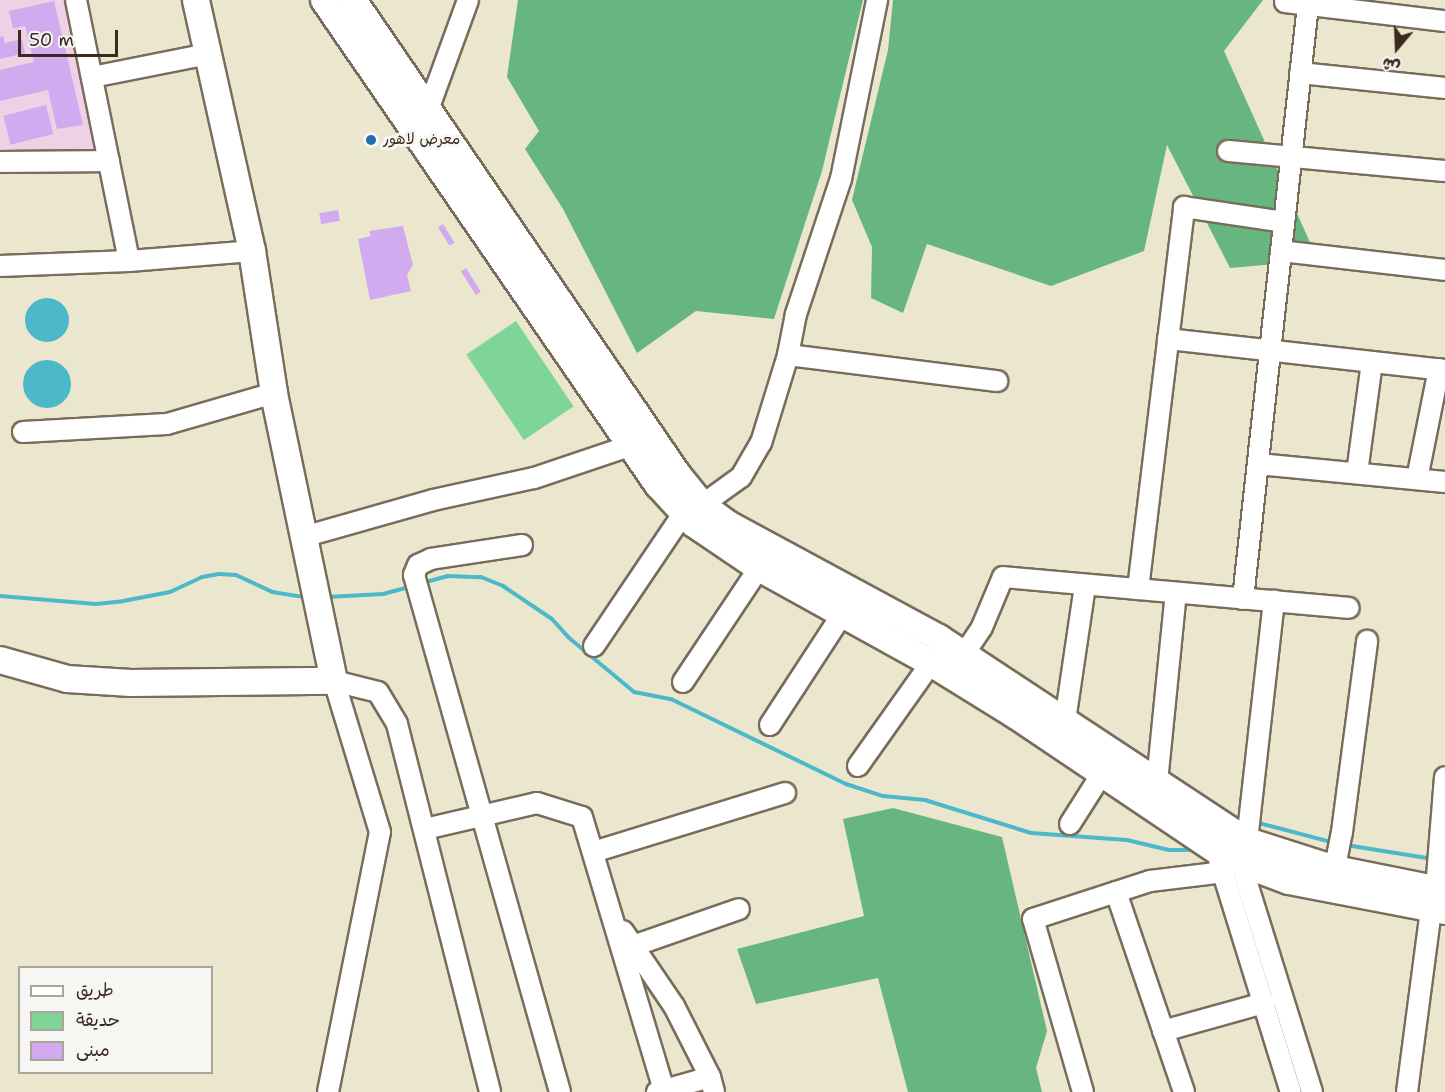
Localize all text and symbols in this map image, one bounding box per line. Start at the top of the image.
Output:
scale bar [21,18,122,56]
north arrow [1367,18,1427,78]
text: 50 m [29,28,74,52]
text: ش [1379,53,1403,78]
place label: معرض لاهور [383,131,460,149]
marker: معرض لاهور [364,133,378,147]
legend [18,966,213,1074]
text: طريق [76,978,114,1002]
text: حديقة [76,1008,120,1032]
text: مبنى [76,1038,110,1062]

